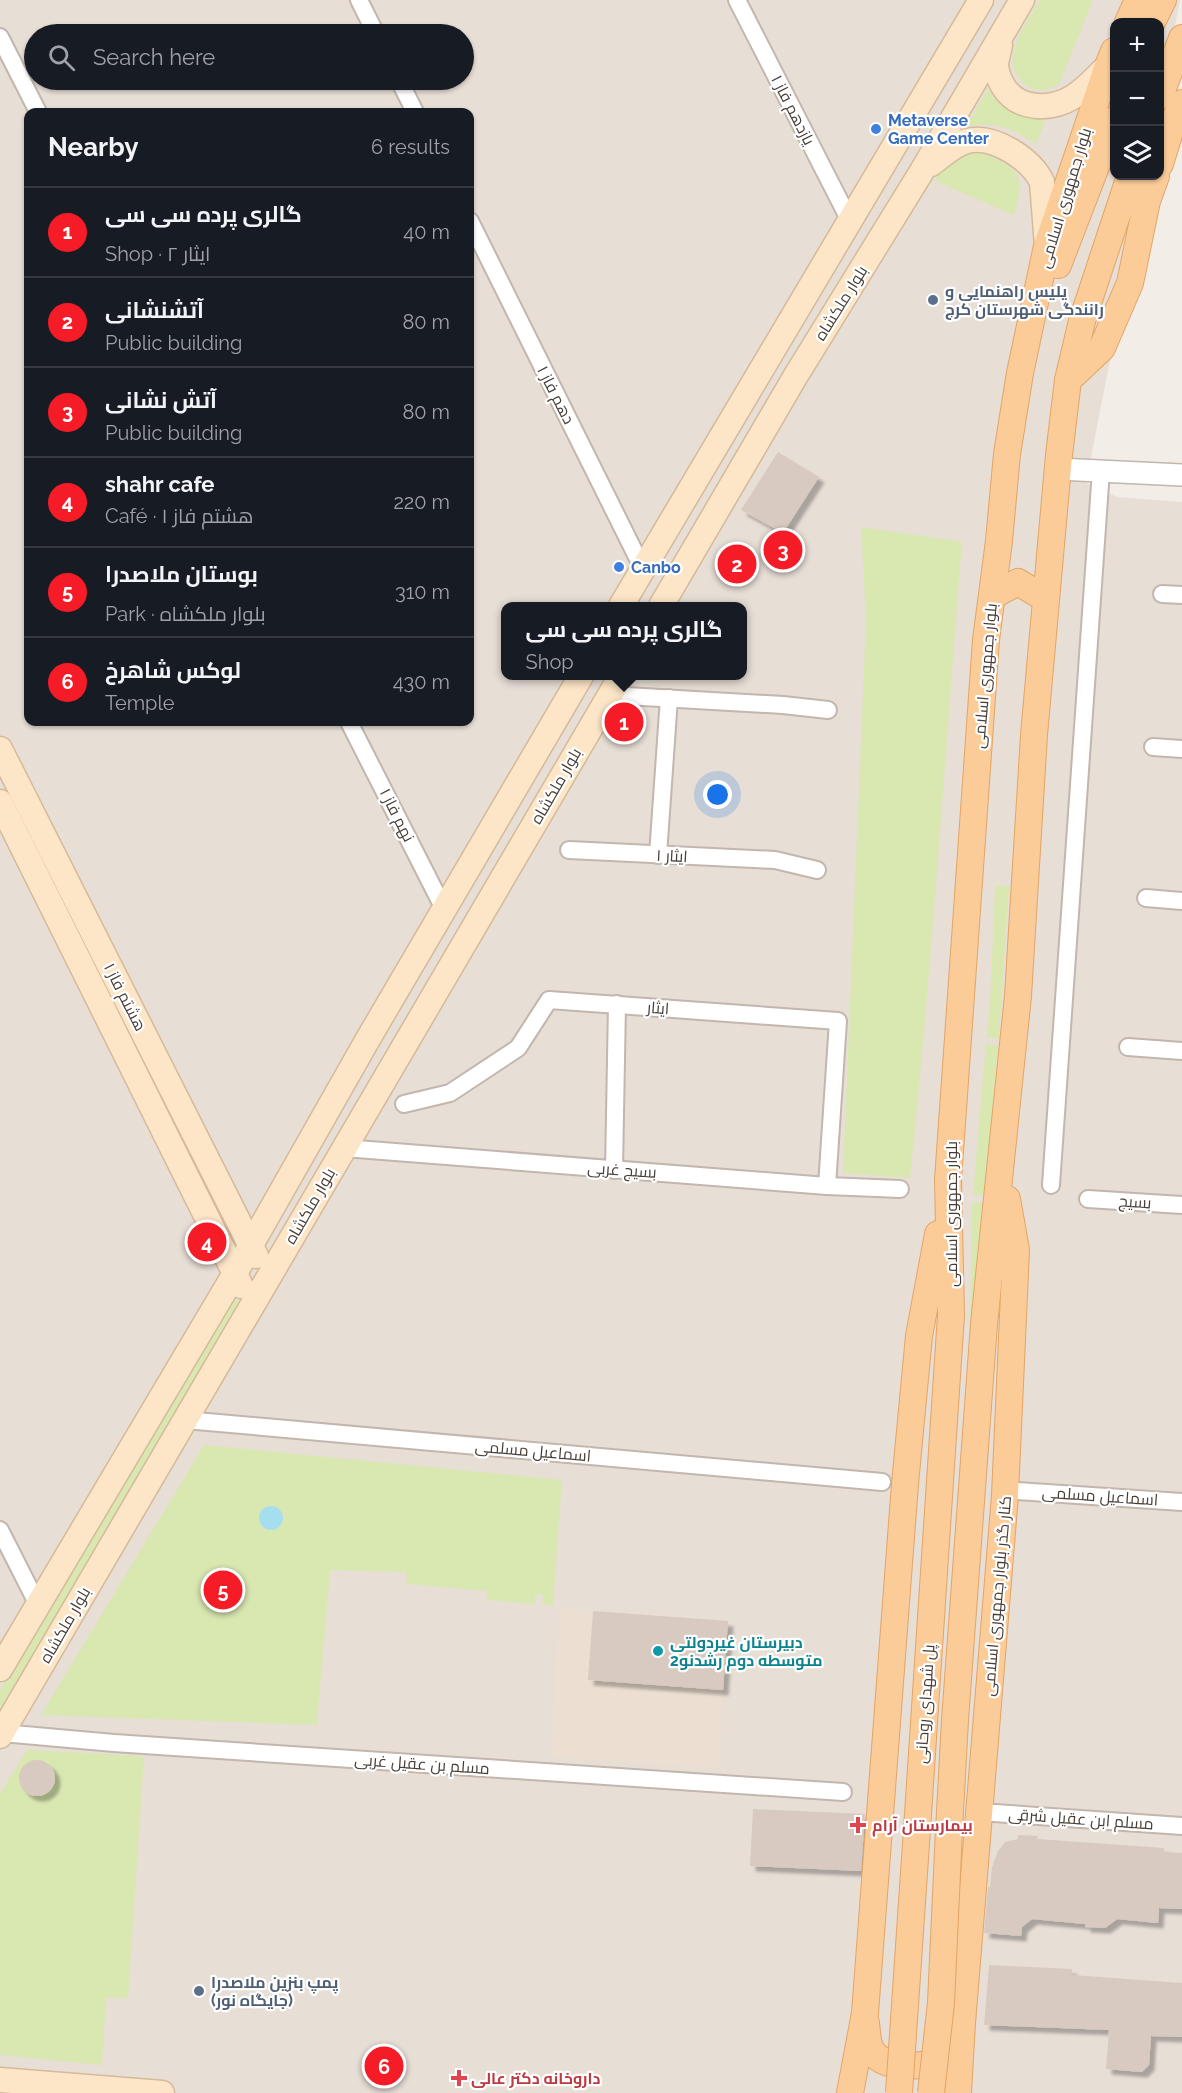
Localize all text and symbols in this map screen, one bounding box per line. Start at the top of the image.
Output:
map controls [1110,18,1164,180]
button: + [1110,18,1164,72]
search box [24,24,474,90]
icon: search [45,41,78,74]
text: Search here [93,44,215,70]
street label: یازدهم فاز ۱ [766,72,819,150]
button: − [1110,72,1164,126]
place label: Metaverse Game Center [888,111,989,148]
marker: Metaverse Game Center [869,122,883,136]
street label: بلوار جمهوری اسلامی [1035,125,1096,271]
button: layers [1110,126,1164,180]
text: Nearby [48,132,138,162]
text: 6 results [371,135,450,159]
text: گالری پرده سی سی [105,201,302,227]
text: 1 [63,220,72,244]
text: 40 m [403,220,450,244]
text: Shop · ایثار ۲ [105,242,210,266]
street label: بلوار ملکشاه [811,262,871,344]
place label: پلیس راهنمایی و رانندگی شهرستان کرج [945,282,1104,320]
marker: پلیس راهنمایی و رانندگی شهرستان کرج [926,293,940,307]
text: آتشنشانی [105,297,204,323]
text: 2 [62,310,73,334]
text: 80 m [402,310,450,334]
text: Public building [105,331,242,355]
street label: دهم فاز ۱ [532,363,579,428]
text: آتش نشانی [105,387,217,413]
text: 3 [62,400,73,424]
text: 80 m [402,400,450,424]
text: Public building [105,421,242,445]
text: shahr cafe [105,471,215,497]
text: 4 [62,490,73,514]
text: 220 m [393,490,450,514]
text: Café · هشتم فاز ۱ [105,504,253,528]
pin: 3 [764,528,802,572]
pin: 2 [718,542,756,586]
place label: Canbo [631,558,681,577]
marker: Canbo [612,560,626,574]
text: بوستان ملاصدرا [105,561,258,587]
text: 5 [62,580,73,604]
text: 310 m [395,580,450,604]
text: Park · بلوار ملکشاه [105,602,266,626]
popup [501,602,747,680]
street label: بلوار جمهوری اسلامی [969,603,1002,750]
text: گالری پرده سی سی [526,616,722,642]
text: Shop [526,650,574,674]
text: لوکس شاهرخ [105,657,241,683]
text: 6 [61,670,74,694]
text: 430 m [393,670,450,694]
text: Temple [105,691,175,715]
pin: 1 [604,700,644,744]
street label: بلوار ملکشاه [527,745,585,827]
your location [703,780,732,809]
street label: نهم فاز ۱ [374,785,418,846]
street label: ایثار ۱ [656,846,688,866]
street label: هشتم فاز ۱ [98,960,150,1035]
street label: ایثار [645,998,670,1018]
street label: بلوار جمهوری اسلامی [942,1141,962,1287]
street label: بسیج غربی [587,1158,657,1184]
street label: بلوار ملکشاه [281,1165,339,1247]
street label: بسیج [1118,1191,1152,1215]
pin: 4 [188,1220,226,1264]
street label: اسماعیل مسلمی [474,1436,592,1467]
street label: اسماعیل مسلمی [1041,1482,1159,1511]
street label: کنار گذر بلوار جمهوری اسلامی [979,1495,1016,1697]
pin: 5 [204,1568,242,1612]
street label: بلوار ملکشاه [36,1584,94,1666]
place label: دبیرستان غیردولتی متوسطه دوم رشدنو2 [670,1633,822,1672]
street label: پل شهدای روحانی [911,1643,941,1764]
marker: دبیرستان غیردولتی متوسطه دوم رشدنو2 [651,1644,665,1658]
street label: مسلم بن عقیل غربی [354,1750,490,1780]
street label: مسلم ابن عقیل شرقی [1008,1804,1154,1836]
marker: بیمارستان آرام [849,1816,867,1834]
place label: بیمارستان آرام [872,1816,973,1837]
place label: پمپ بنزین ملاصدرا (جایگاه نور) [211,1973,338,2010]
marker: پمپ بنزین ملاصدرا (جایگاه نور) [192,1984,206,1998]
pin: 6 [364,2044,404,2088]
place label: داروخانه دکتر عالی [471,2069,600,2088]
marker: داروخانه دکتر عالی [452,2071,466,2085]

